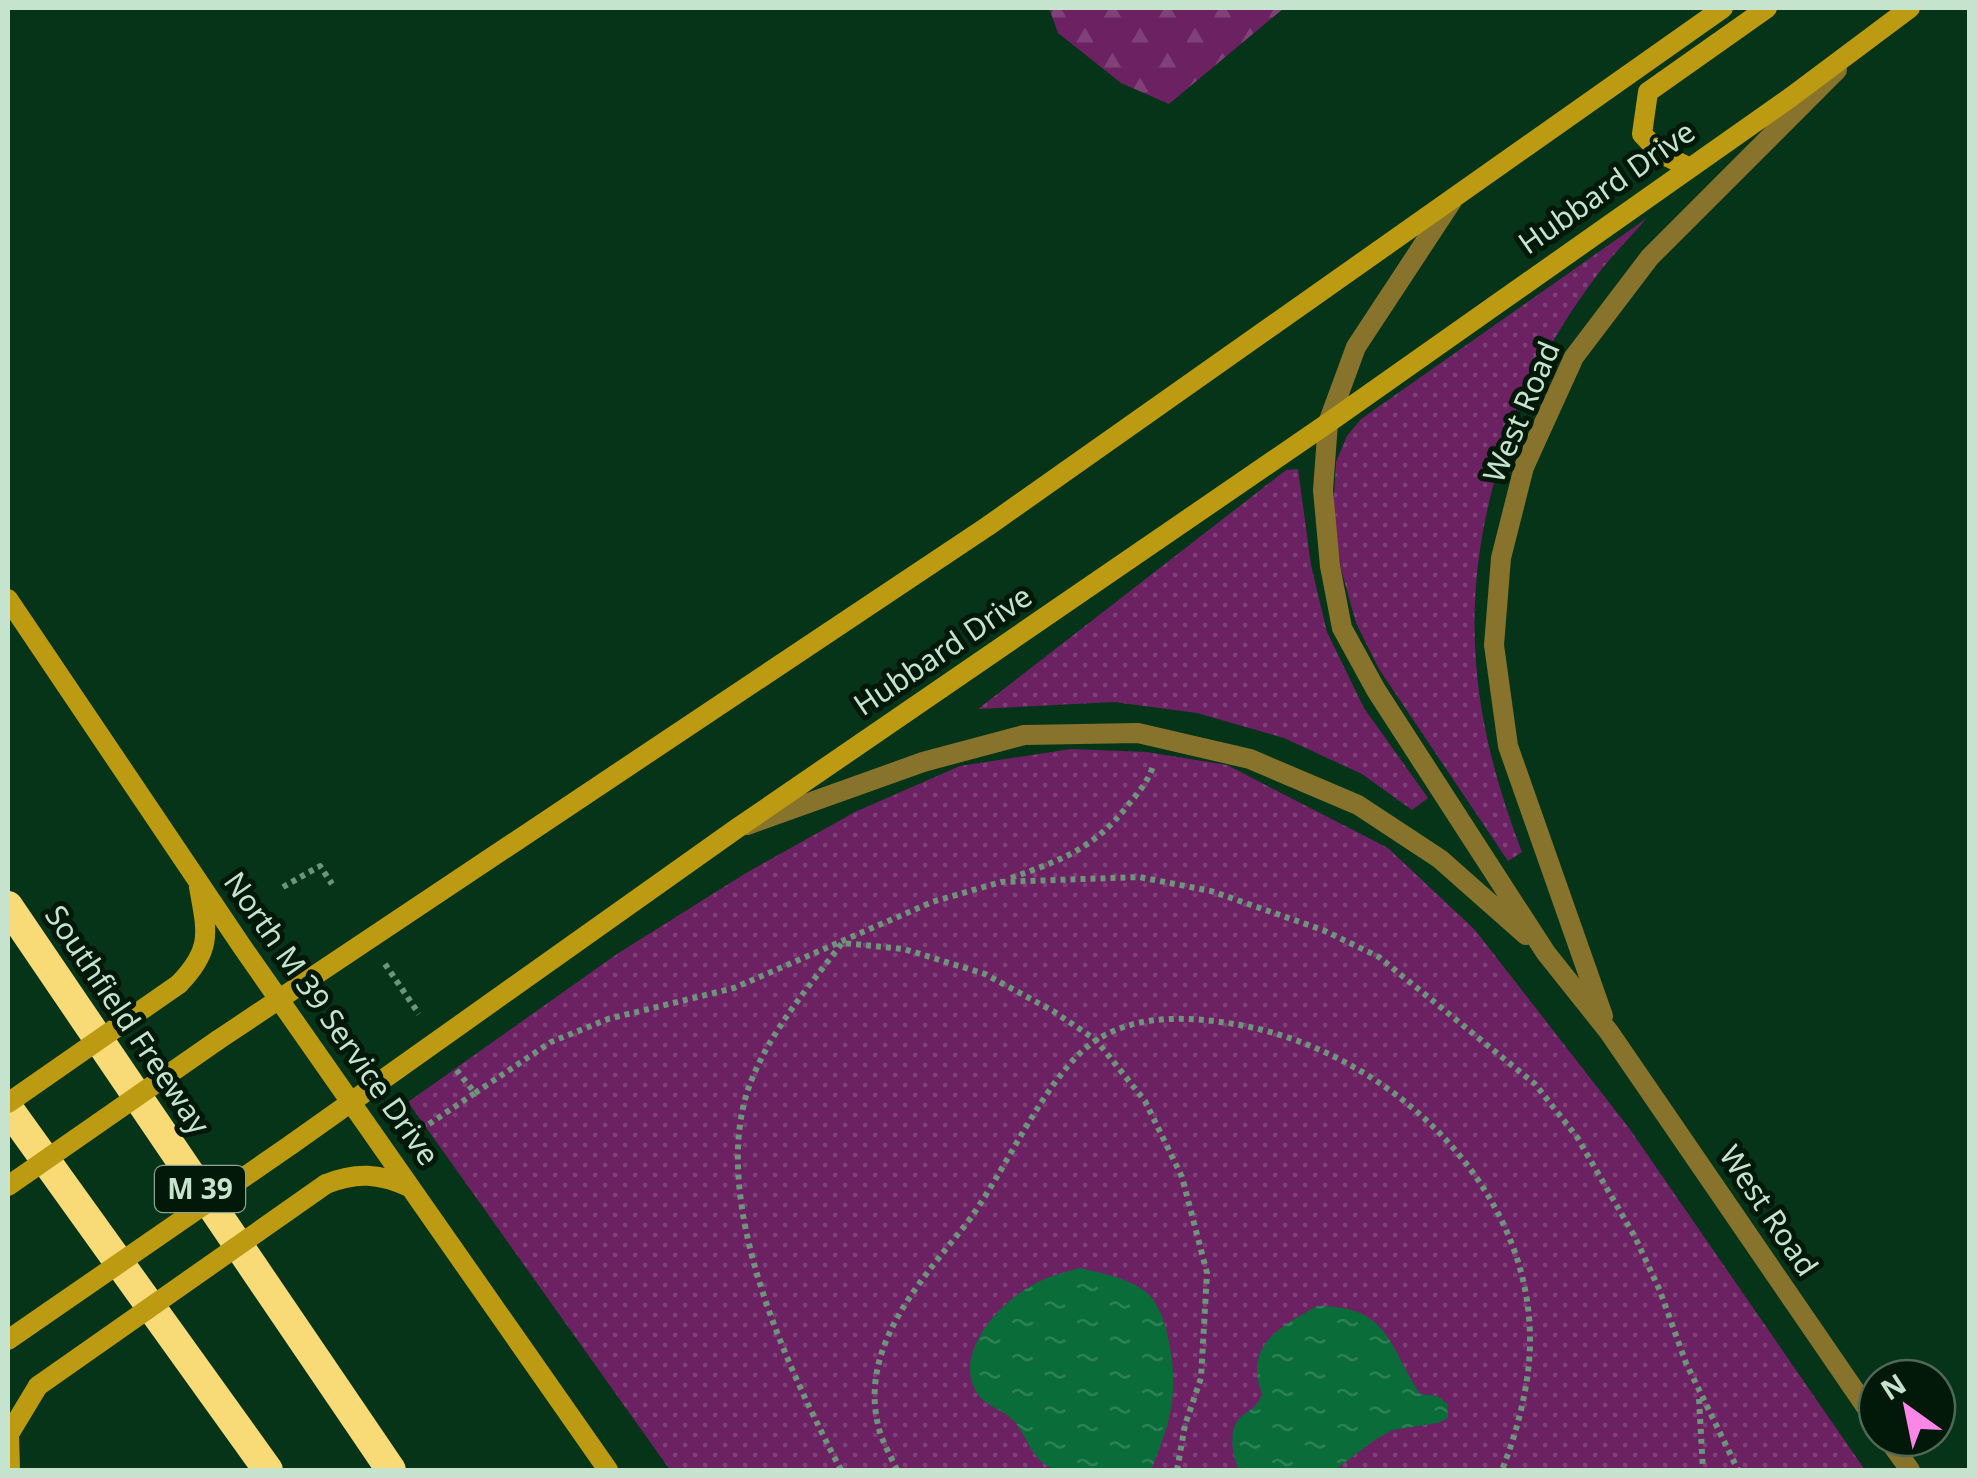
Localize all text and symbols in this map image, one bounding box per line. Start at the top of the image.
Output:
street label: Hubbard Drive [1510,111,1703,263]
street label: West Road [1473,335,1569,488]
street label: Hubbard Drive [845,575,1039,725]
street label: North M 39 Service Drive [215,863,449,1173]
street label: Southfield Freeway [36,897,221,1142]
street label: West Road [1711,1137,1828,1284]
road number: M 39 [155,1166,245,1212]
north arrow [1857,1358,1957,1458]
text: N [1873,1364,1913,1408]

